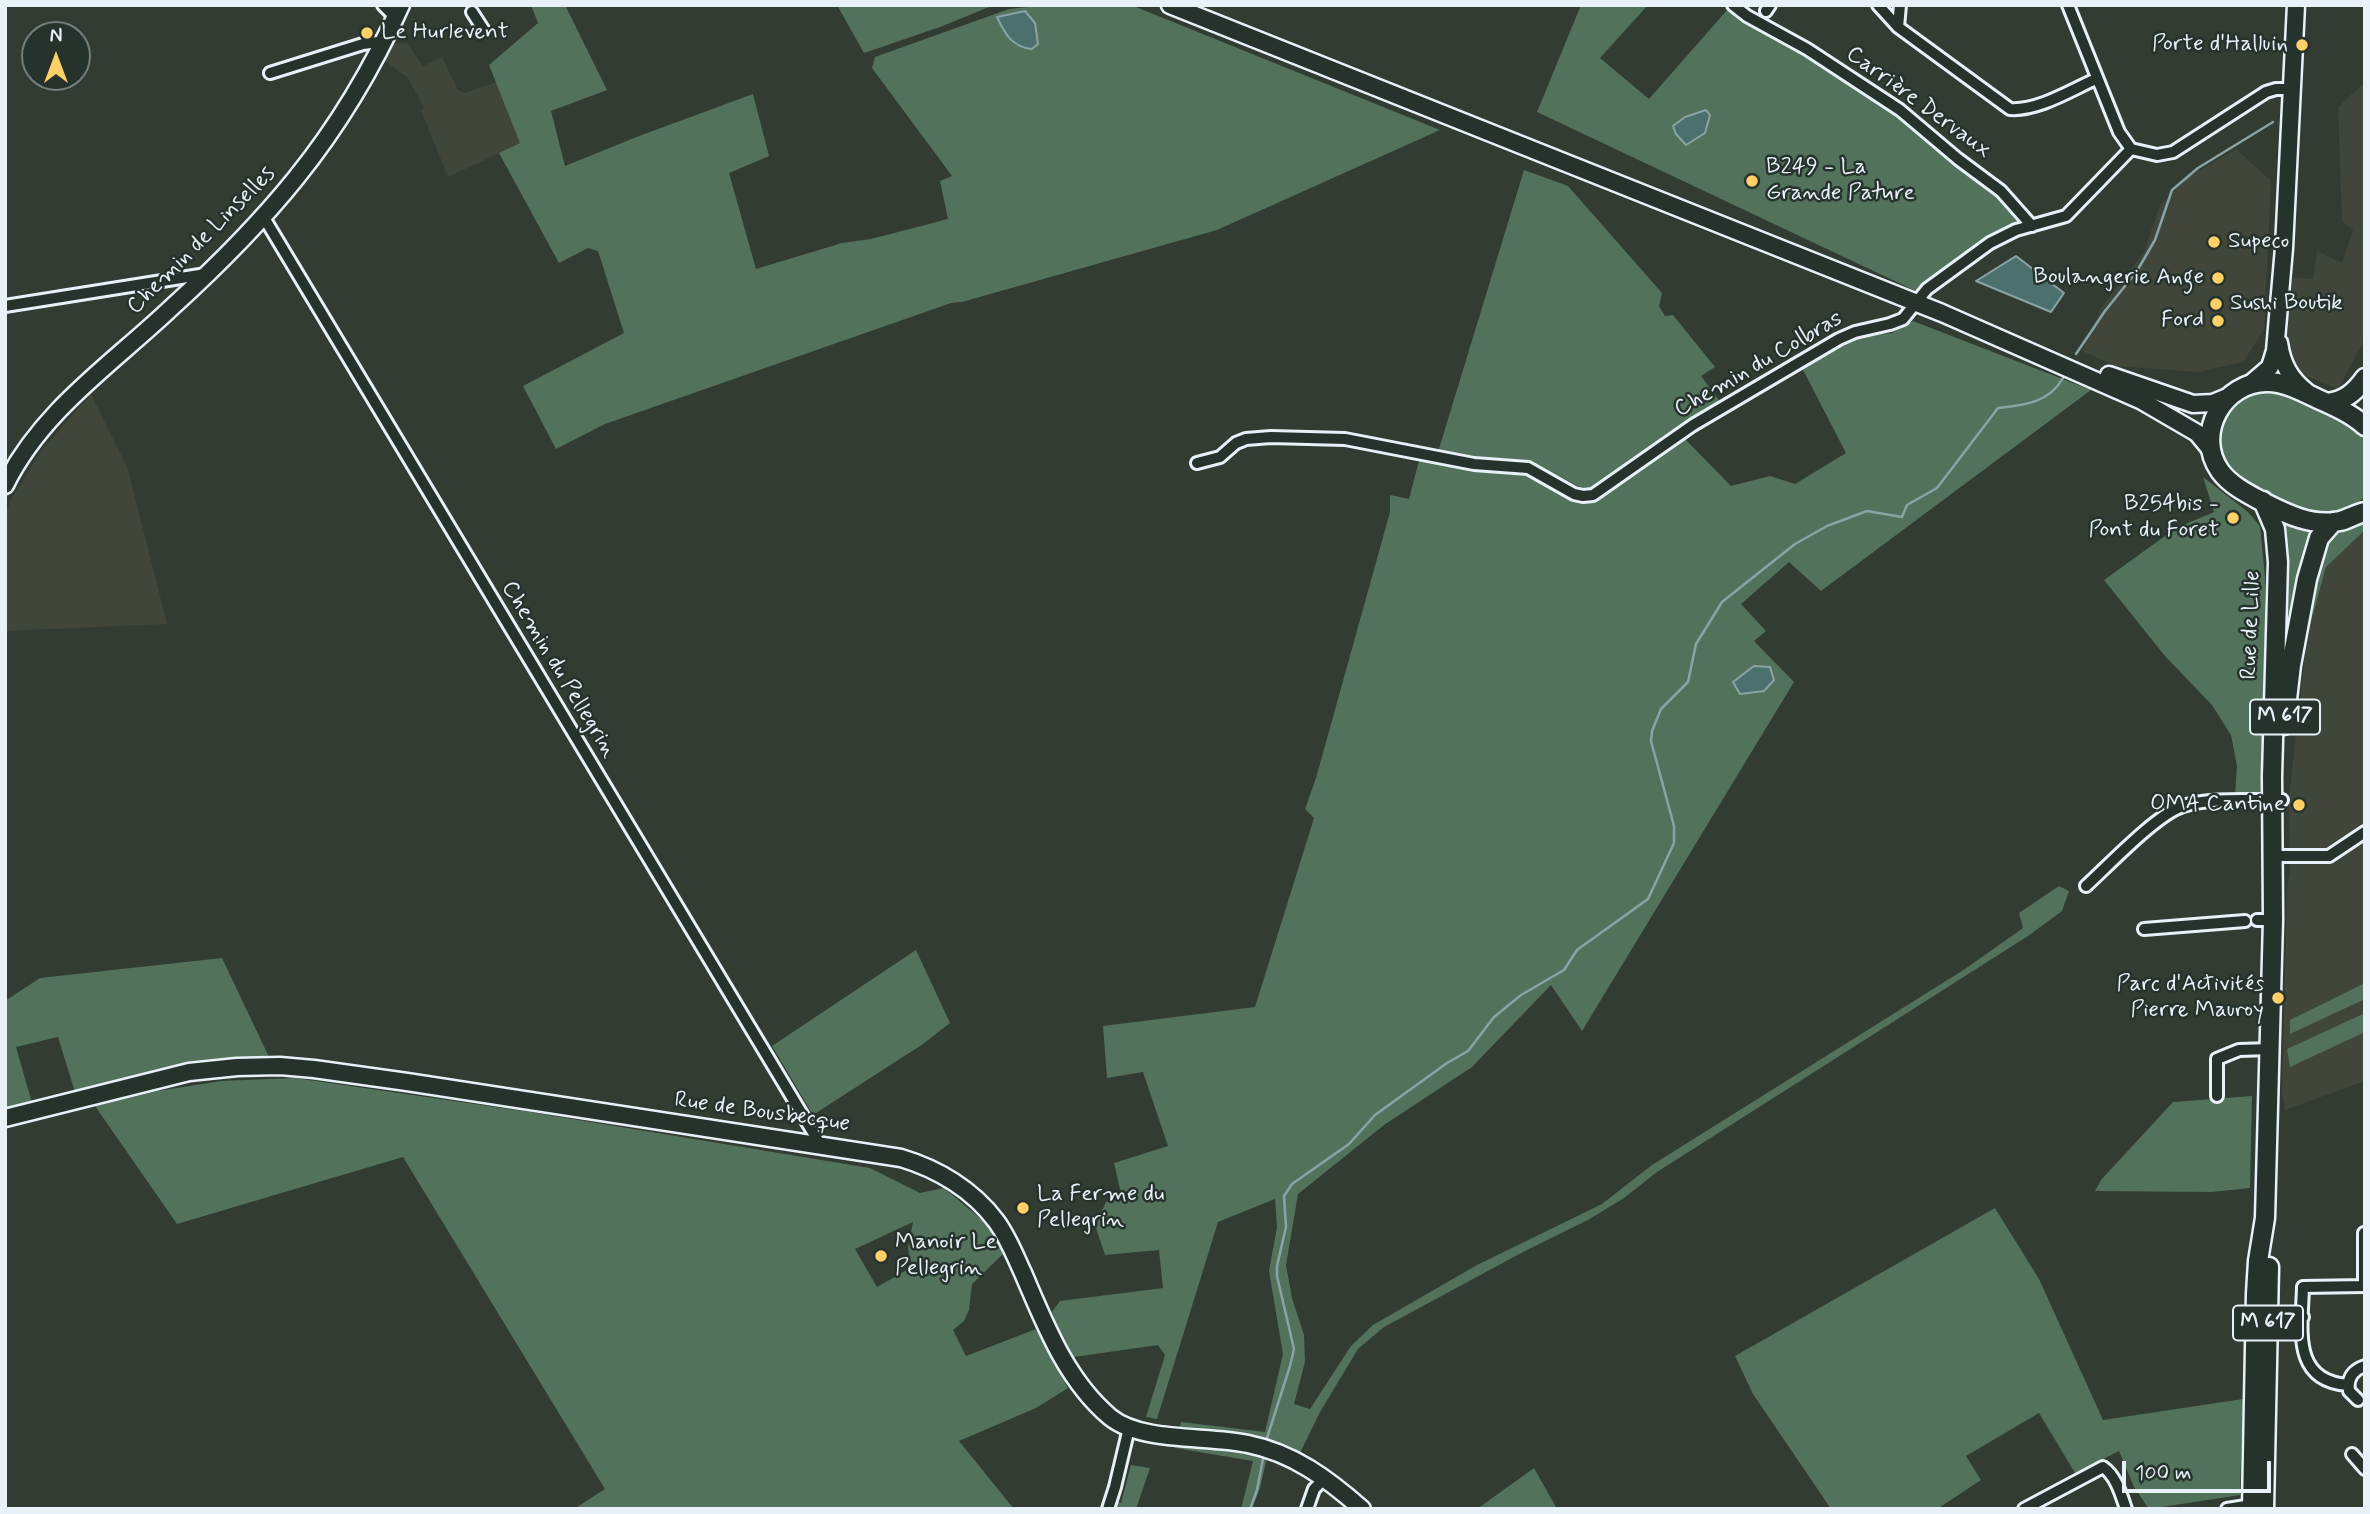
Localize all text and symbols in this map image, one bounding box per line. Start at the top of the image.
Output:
place label: Le Hurlevent [381,19,509,47]
north arrow [21,21,91,91]
text: N [50,24,62,49]
marker: Le Hurlevent [359,25,375,41]
place label: Porte d'Halluin [2152,31,2288,59]
marker: Porte d'Halluin [2294,37,2310,53]
street label: Carrière Dervaux [1840,41,1996,165]
place label: B249 - La Grande Pature [1766,154,1915,208]
street label: Chemin de Linselles [122,161,282,321]
marker: B249 - La Grande Pature [1744,173,1760,189]
place label: Supeco [2228,228,2290,256]
marker: Supeco [2206,234,2222,250]
place label: Boulangerie Ange [2033,264,2204,292]
marker: Boulangerie Ange [2210,270,2226,286]
place label: Sushi Boutik [2230,290,2343,318]
marker: Sushi Boutik [2208,296,2224,312]
street label: Chemin du Colbras [1670,306,1848,424]
place label: Ford [2161,307,2204,335]
marker: Ford [2210,313,2226,329]
place label: B254bis - Pont du Foret [2089,491,2219,545]
marker: B254bis - Pont du Foret [2225,510,2241,526]
street label: Rue de Lille [2236,570,2268,680]
street label: Chemin du Pellegrin [494,576,622,764]
road number: M 617 [2250,700,2320,734]
place label: OMA Cantine [2150,791,2285,819]
marker: OMA Cantine [2291,797,2307,813]
place label: Parc d'Activités Pierre Mauroy [2116,971,2264,1025]
marker: Parc d'Activités Pierre Mauroy [2270,990,2286,1006]
street label: Rue de Bousbecque [672,1087,852,1139]
place label: La Ferme du Pellegrin [1037,1181,1164,1235]
marker: La Ferme du Pellegrin [1015,1200,1031,1216]
place label: Manoir Le Pellegrin [895,1229,997,1283]
marker: Manoir Le Pellegrin [873,1248,889,1264]
road number: M 617 [2233,1306,2303,1340]
scale bar [2125,1448,2274,1492]
text: 100 m [2135,1459,2191,1487]

